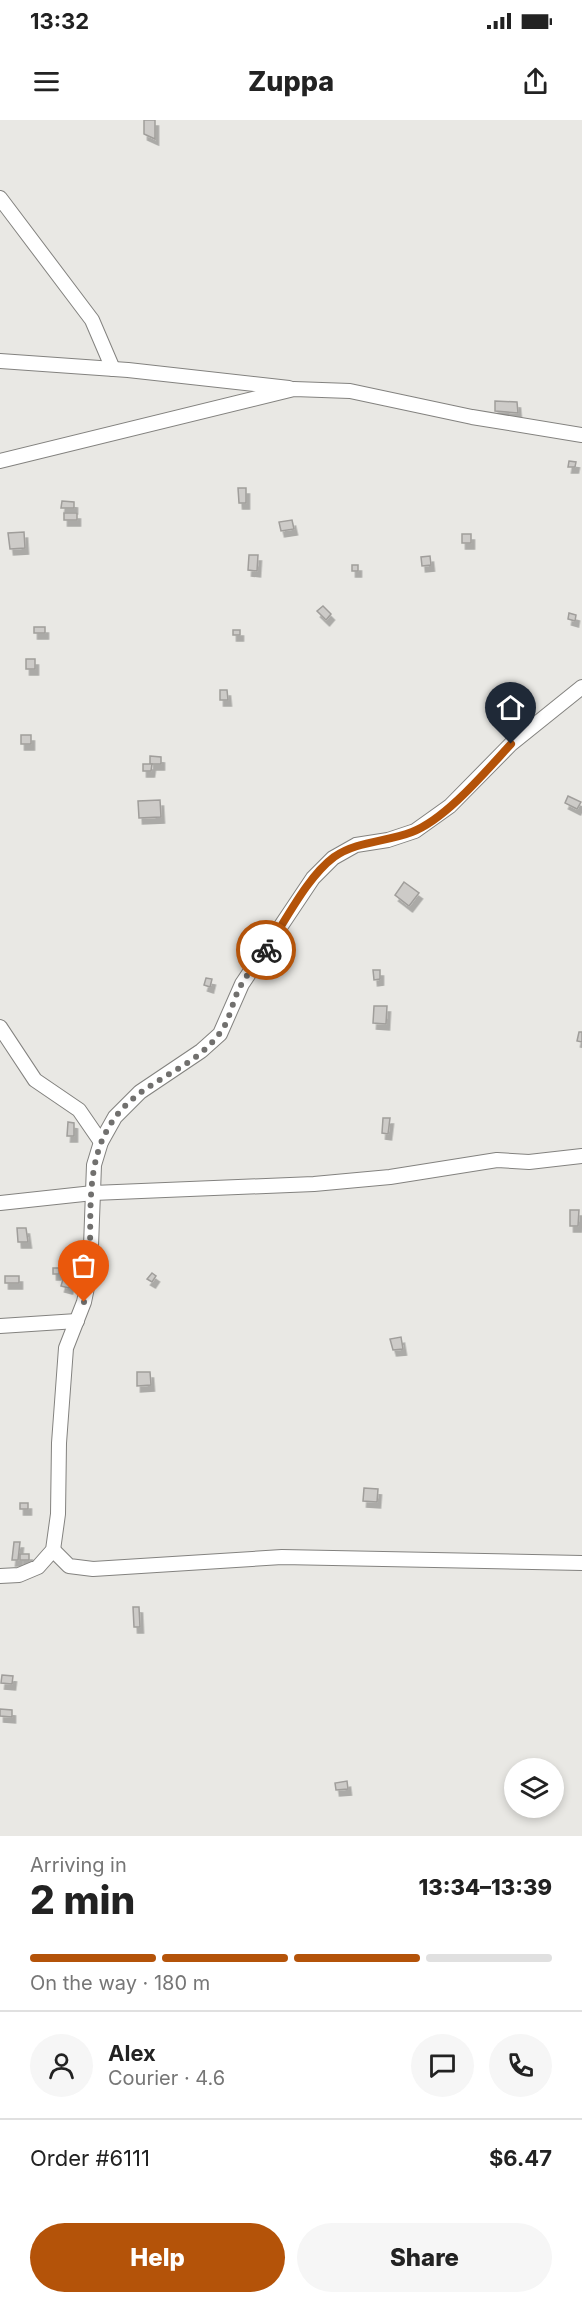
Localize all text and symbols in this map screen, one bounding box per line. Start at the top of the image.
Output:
text: 13:32 [30,8,89,34]
icon: menu [30,65,63,98]
text: Zuppa [248,65,334,98]
icon: share [519,65,552,98]
pin [485,682,536,744]
icon: home [494,691,527,724]
courier [236,920,296,980]
icon: bike [250,934,283,967]
pin [58,1240,109,1302]
icon: bag [67,1249,100,1282]
map controls [504,1758,564,1818]
button: layers [504,1758,564,1818]
text: Arriving in [30,1853,127,1877]
text: 13:34–13:39 [419,1874,552,1900]
text: 2 min [30,1876,135,1923]
text: On the way · 180 m [30,1971,210,1995]
button: person [30,2034,93,2097]
button: chat [411,2034,474,2097]
button: phone [489,2034,552,2097]
text: Alex [108,2040,156,2066]
text: Courier · 4.6 [108,2066,225,2090]
text: Order #6111 [30,2145,150,2171]
text: $6.47 [489,2145,552,2171]
button: Help [30,2223,285,2292]
button: Share [297,2223,552,2292]

